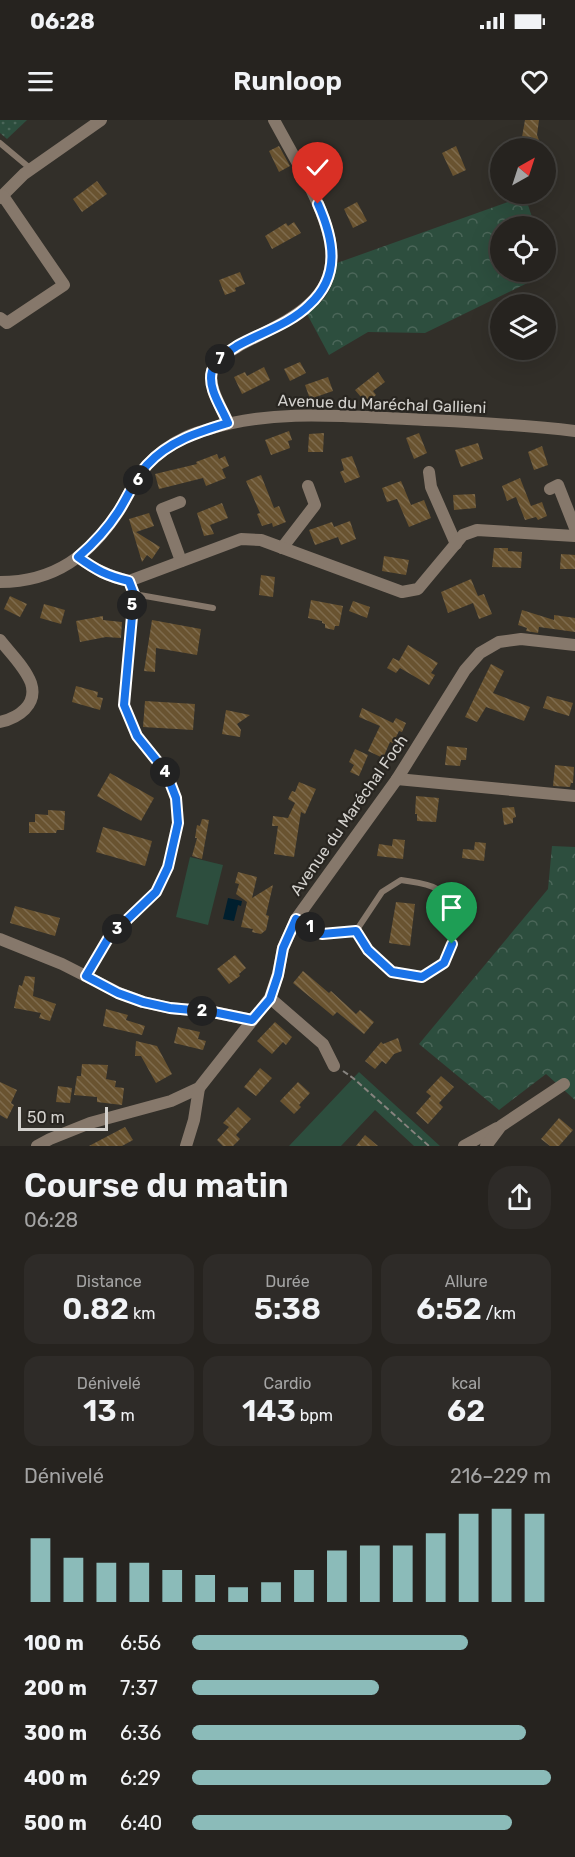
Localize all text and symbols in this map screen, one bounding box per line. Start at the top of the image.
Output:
text: 06:28 [30,8,95,35]
icon: menu [24,65,57,98]
text: Runloop [233,65,342,97]
icon: heart [518,65,551,98]
north arrow [490,138,556,204]
map controls [490,138,556,360]
pin [292,142,343,204]
icon: check [301,151,334,184]
button: locate [490,216,556,282]
button: layers [490,294,556,360]
pin: 7 [205,344,235,374]
text: 7 [215,349,225,368]
street label: Avenue du Maréchal Gallieni [277,391,487,417]
pin: 6 [123,465,153,495]
text: 6 [133,470,143,489]
pin: 5 [117,590,147,620]
text: 5 [127,595,137,614]
street label: Avenue du Maréchal Foch [286,731,412,899]
pin: 4 [150,757,180,787]
text: 4 [160,762,170,781]
pin [426,882,477,944]
icon: arrive [435,891,468,924]
pin: 1 [295,912,325,942]
pin: 3 [102,914,132,944]
text: 1 [306,917,314,936]
text: 3 [112,919,122,938]
pin: 2 [187,996,217,1026]
text: 2 [197,1001,207,1020]
scale bar [18,1104,108,1132]
text: 50 m [27,1108,65,1127]
text: Course du matin [24,1166,289,1205]
button: share [488,1166,551,1229]
text: 06:28 [24,1208,78,1232]
text: Distance [76,1272,142,1291]
text: Durée [265,1272,310,1291]
text: Allure [445,1272,488,1291]
text: 0.82 [62,1291,129,1327]
text: 5:38 [254,1291,321,1327]
text: 6:52 [416,1291,482,1327]
text: km [129,1304,155,1323]
text: /km [482,1304,516,1323]
text: Dénivelé [77,1374,141,1393]
text: Cardio [264,1374,311,1393]
text: kcal [451,1374,481,1393]
text: 13 [83,1393,117,1429]
text: 143 [242,1393,296,1429]
text: 62 [447,1393,485,1429]
text: m [117,1406,135,1425]
text: bpm [296,1406,333,1425]
text: Dénivelé [24,1464,104,1488]
text: 216–229 m [450,1464,551,1488]
text: 100 m [24,1631,84,1655]
text: 6:56 [120,1631,161,1655]
text: 200 m [24,1676,87,1700]
text: 7:37 [120,1676,158,1700]
text: 300 m [24,1721,87,1745]
text: 6:36 [120,1721,161,1745]
text: 400 m [24,1766,87,1790]
text: 6:29 [120,1766,161,1790]
text: 500 m [24,1811,87,1835]
text: 6:40 [120,1811,162,1835]

